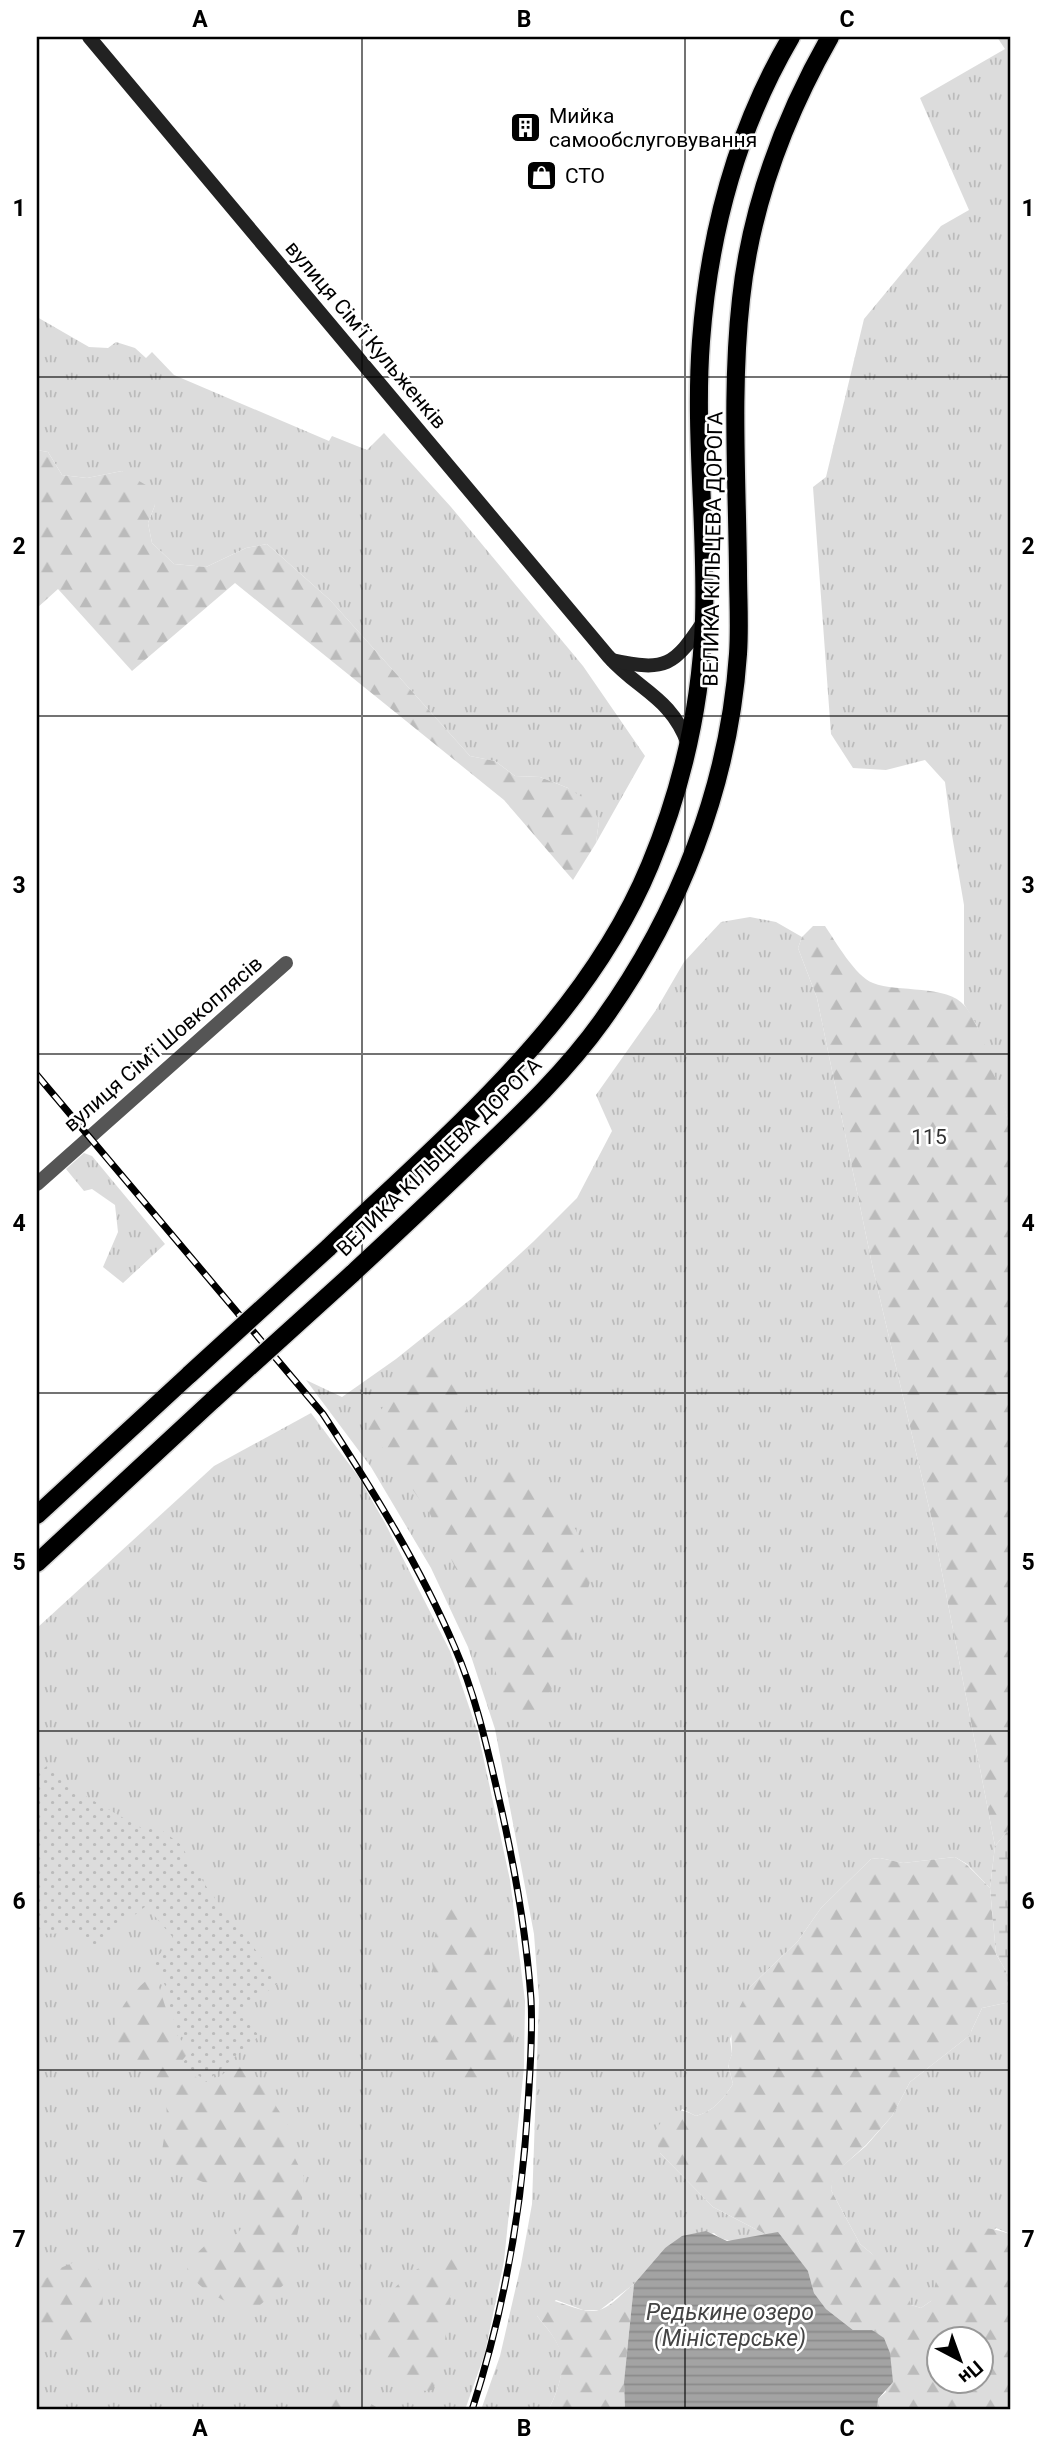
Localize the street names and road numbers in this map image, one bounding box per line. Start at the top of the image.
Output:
street label: вулиця Сімʼї Кульженків [280,236,452,434]
street label: ВЕЛИКА КІЛЬЦЕВА ДОРОГА [699,411,727,687]
street label: вулиця Сімʼї Шовкоплясів [59,951,267,1137]
street label: ВЕЛИКА КІЛЬЦЕВА ДОРОГА [332,1053,546,1261]

